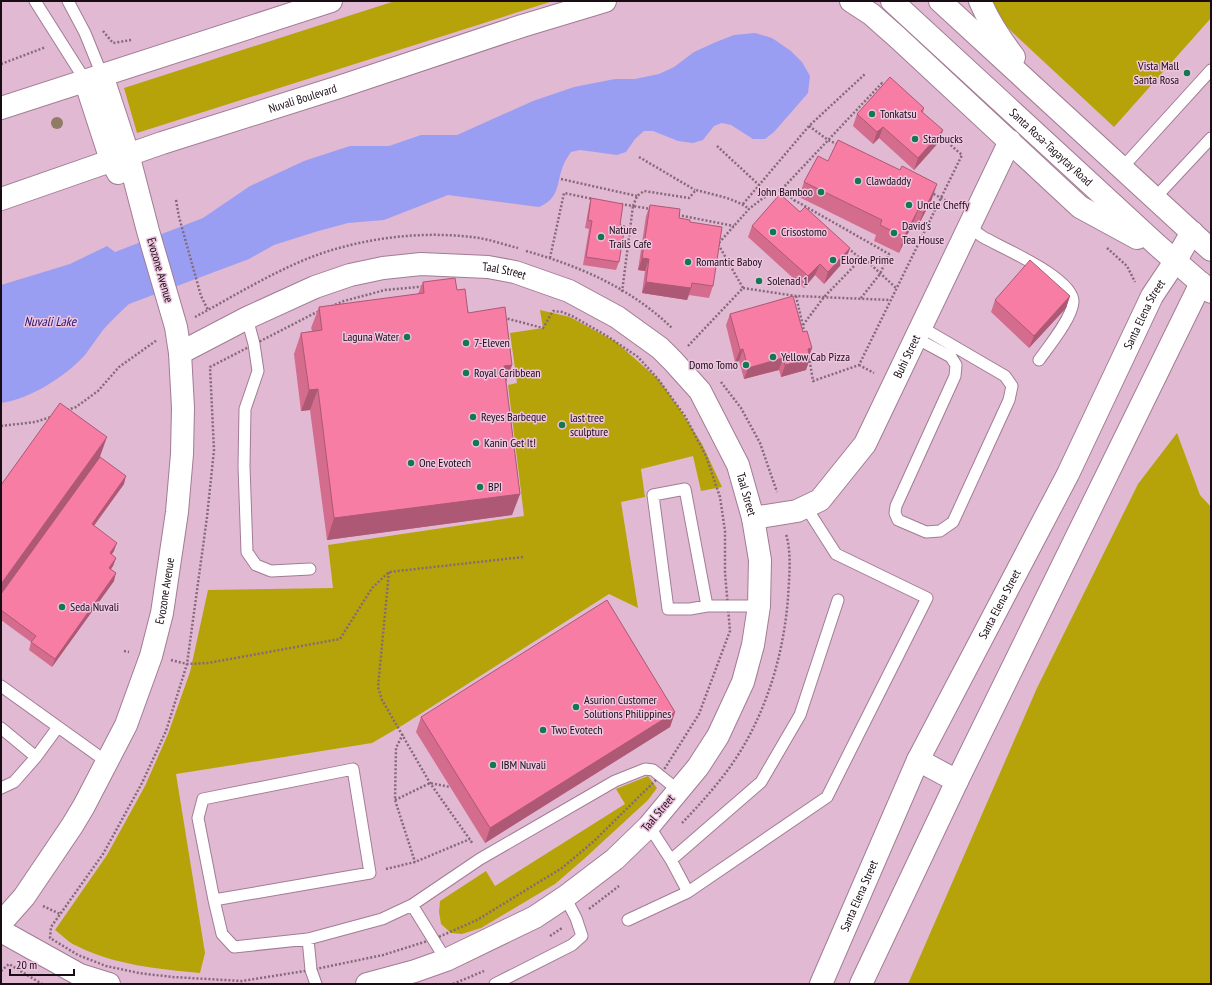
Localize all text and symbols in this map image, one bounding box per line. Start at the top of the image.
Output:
place label: Vista Mall Santa Rosa [1134,58,1179,87]
marker: Vista Mall Santa Rosa [1182,68,1192,78]
street label: Nuvali Boulevard [267,80,338,116]
street label: Santa Rosa-Tagaytay Road [1007,105,1096,189]
place label: Tonkatsu [880,106,917,121]
marker: Tonkatsu [867,109,877,119]
place label: Starbucks [923,131,963,146]
marker: Starbucks [910,134,920,144]
place label: Clawdaddy [866,173,912,188]
marker: Clawdaddy [853,176,863,186]
place label: John Bamboo [757,184,813,199]
marker: John Bamboo [816,187,826,197]
place label: Uncle Cheffy [917,197,970,212]
marker: Uncle Cheffy [904,200,914,210]
place label: David's Tea House [902,218,944,247]
place label: Nature Trails Cafe [609,222,652,251]
place label: Crisostomo [781,224,827,239]
marker: Crisostomo [768,227,778,237]
marker: David's Tea House [889,228,899,238]
marker: Nature Trails Cafe [596,232,606,242]
street label: Evozone Avenue [144,236,177,304]
place label: Elorde Prime [841,252,894,267]
place label: Romantic Baboy [696,254,763,269]
marker: Elorde Prime [828,255,838,265]
marker: Romantic Baboy [683,257,693,267]
street label: Taal Street [482,259,529,283]
place label: Solenad 1 [767,273,808,288]
marker: Solenad 1 [754,276,764,286]
street label: Santa Elena Street [1120,276,1168,351]
water label: Nuvali Lake [24,313,78,330]
place label: Laguna Water [343,329,400,344]
street label: Buhi Street [890,331,924,380]
marker: Laguna Water [402,332,412,342]
place label: 7-Eleven [474,335,510,350]
marker: 7-Eleven [461,338,471,348]
place label: Yellow Cab Pizza [781,349,850,364]
marker: Yellow Cab Pizza [768,352,778,362]
place label: Domo Tomo [689,357,738,372]
marker: Domo Tomo [741,360,751,370]
place label: Royal Caribbean [474,365,540,380]
marker: Royal Caribbean [461,368,471,378]
place label: Reyes Barbeque [481,409,546,424]
place label: last tree sculpture [570,410,608,439]
marker: Reyes Barbeque [468,412,478,422]
marker: last tree sculpture [557,420,567,430]
place label: Kanin Get It! [484,435,536,450]
marker: Kanin Get It! [471,438,481,448]
place label: One Evotech [419,455,471,470]
marker: One Evotech [406,458,416,468]
street label: Taal Street [734,471,760,518]
place label: BPI [488,479,502,494]
marker: BPI [475,482,485,492]
street label: Evozone Avenue [151,557,177,626]
street label: Santa Elena Street [975,566,1024,641]
place label: Seda Nuvali [70,599,119,614]
marker: Seda Nuvali [57,602,67,612]
place label: Asurion Customer Solutions Philippines [584,692,671,721]
marker: Asurion Customer Solutions Philippines [571,702,581,712]
place label: Two Evotech [551,722,602,737]
marker: Two Evotech [538,725,548,735]
place label: IBM Nuvali [501,757,546,772]
marker: IBM Nuvali [488,760,498,770]
street label: Taal Street [638,790,678,834]
street label: Santa Elena Street [837,857,881,934]
scale bar [10,951,74,977]
text: 20 m [16,957,37,972]

